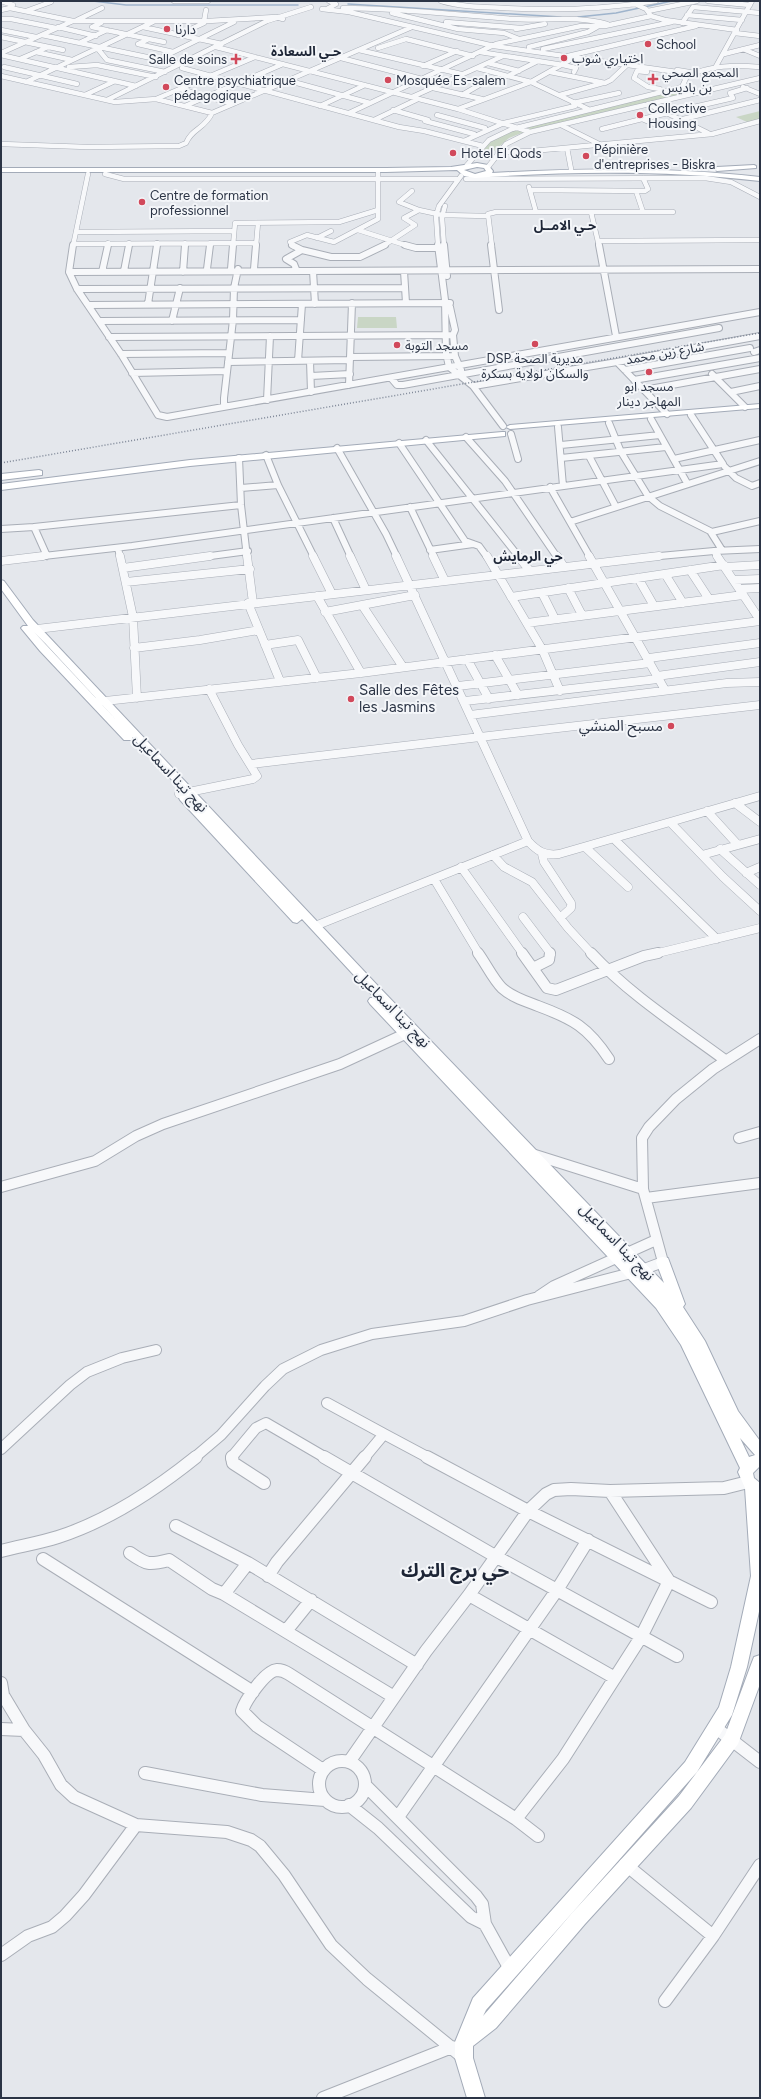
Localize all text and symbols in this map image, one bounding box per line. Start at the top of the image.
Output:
place label: دارنا [175,22,196,37]
marker: دارنا [162,24,172,34]
place label: School [656,37,696,52]
marker: School [643,39,653,49]
district label: حـي السعادة [271,44,341,62]
place label: اختياري شوب [572,51,643,69]
place label: Salle de soins [149,52,227,67]
marker: Salle de soins [230,53,242,65]
marker: اختياري شوب [559,53,569,63]
place label: المجمع الصحي بن باديس [662,65,739,96]
place label: Centre psychiatrique pédagogique [174,73,296,103]
place label: Mosquée Es-salem [396,73,506,88]
marker: المجمع الصحي بن باديس [647,73,659,85]
marker: Mosquée Es-salem [383,75,393,85]
marker: Centre psychiatrique pédagogique [161,82,171,92]
place label: Collective Housing [648,101,706,131]
marker: Collective Housing [635,110,645,120]
place label: Pépinière d'entreprises - Biskra [594,142,715,172]
place label: Hotel El Qods [461,146,541,161]
marker: Hotel El Qods [448,148,458,158]
marker: Pépinière d'entreprises - Biskra [581,151,591,161]
place label: Centre de formation professionnel [150,188,268,218]
marker: Centre de formation professionnel [137,197,147,207]
district label: حـي الامــل [534,218,596,236]
place label: مسجد التوبة [405,338,469,353]
marker: DSP مديرية الصحة والسكان لولاية بسكرة [530,339,540,349]
street label: شارع زين محمد [625,339,706,370]
marker: مسجد التوبة [392,340,402,350]
place label: DSP مديرية الصحة والسكان لولاية بسكرة [481,351,589,382]
marker: مسجد ابو المهاجر دينار [644,367,654,377]
place label: مسجد ابو المهاجر دينار [616,379,681,410]
district label: حي الرمايش [493,549,563,567]
place label: Salle des Fêtes les Jasmins [359,681,459,716]
marker: Salle des Fêtes les Jasmins [346,694,356,704]
place label: مسبح المنشي [579,717,663,738]
marker: مسبح المنشي [666,721,676,731]
street label: نهج تينا اسماعيل [128,730,212,818]
street label: نهج تينا اسماعيل [349,966,435,1054]
street label: نهج تينا اسماعيل [573,1199,659,1287]
district label: حي برج الترك [401,1559,509,1585]

